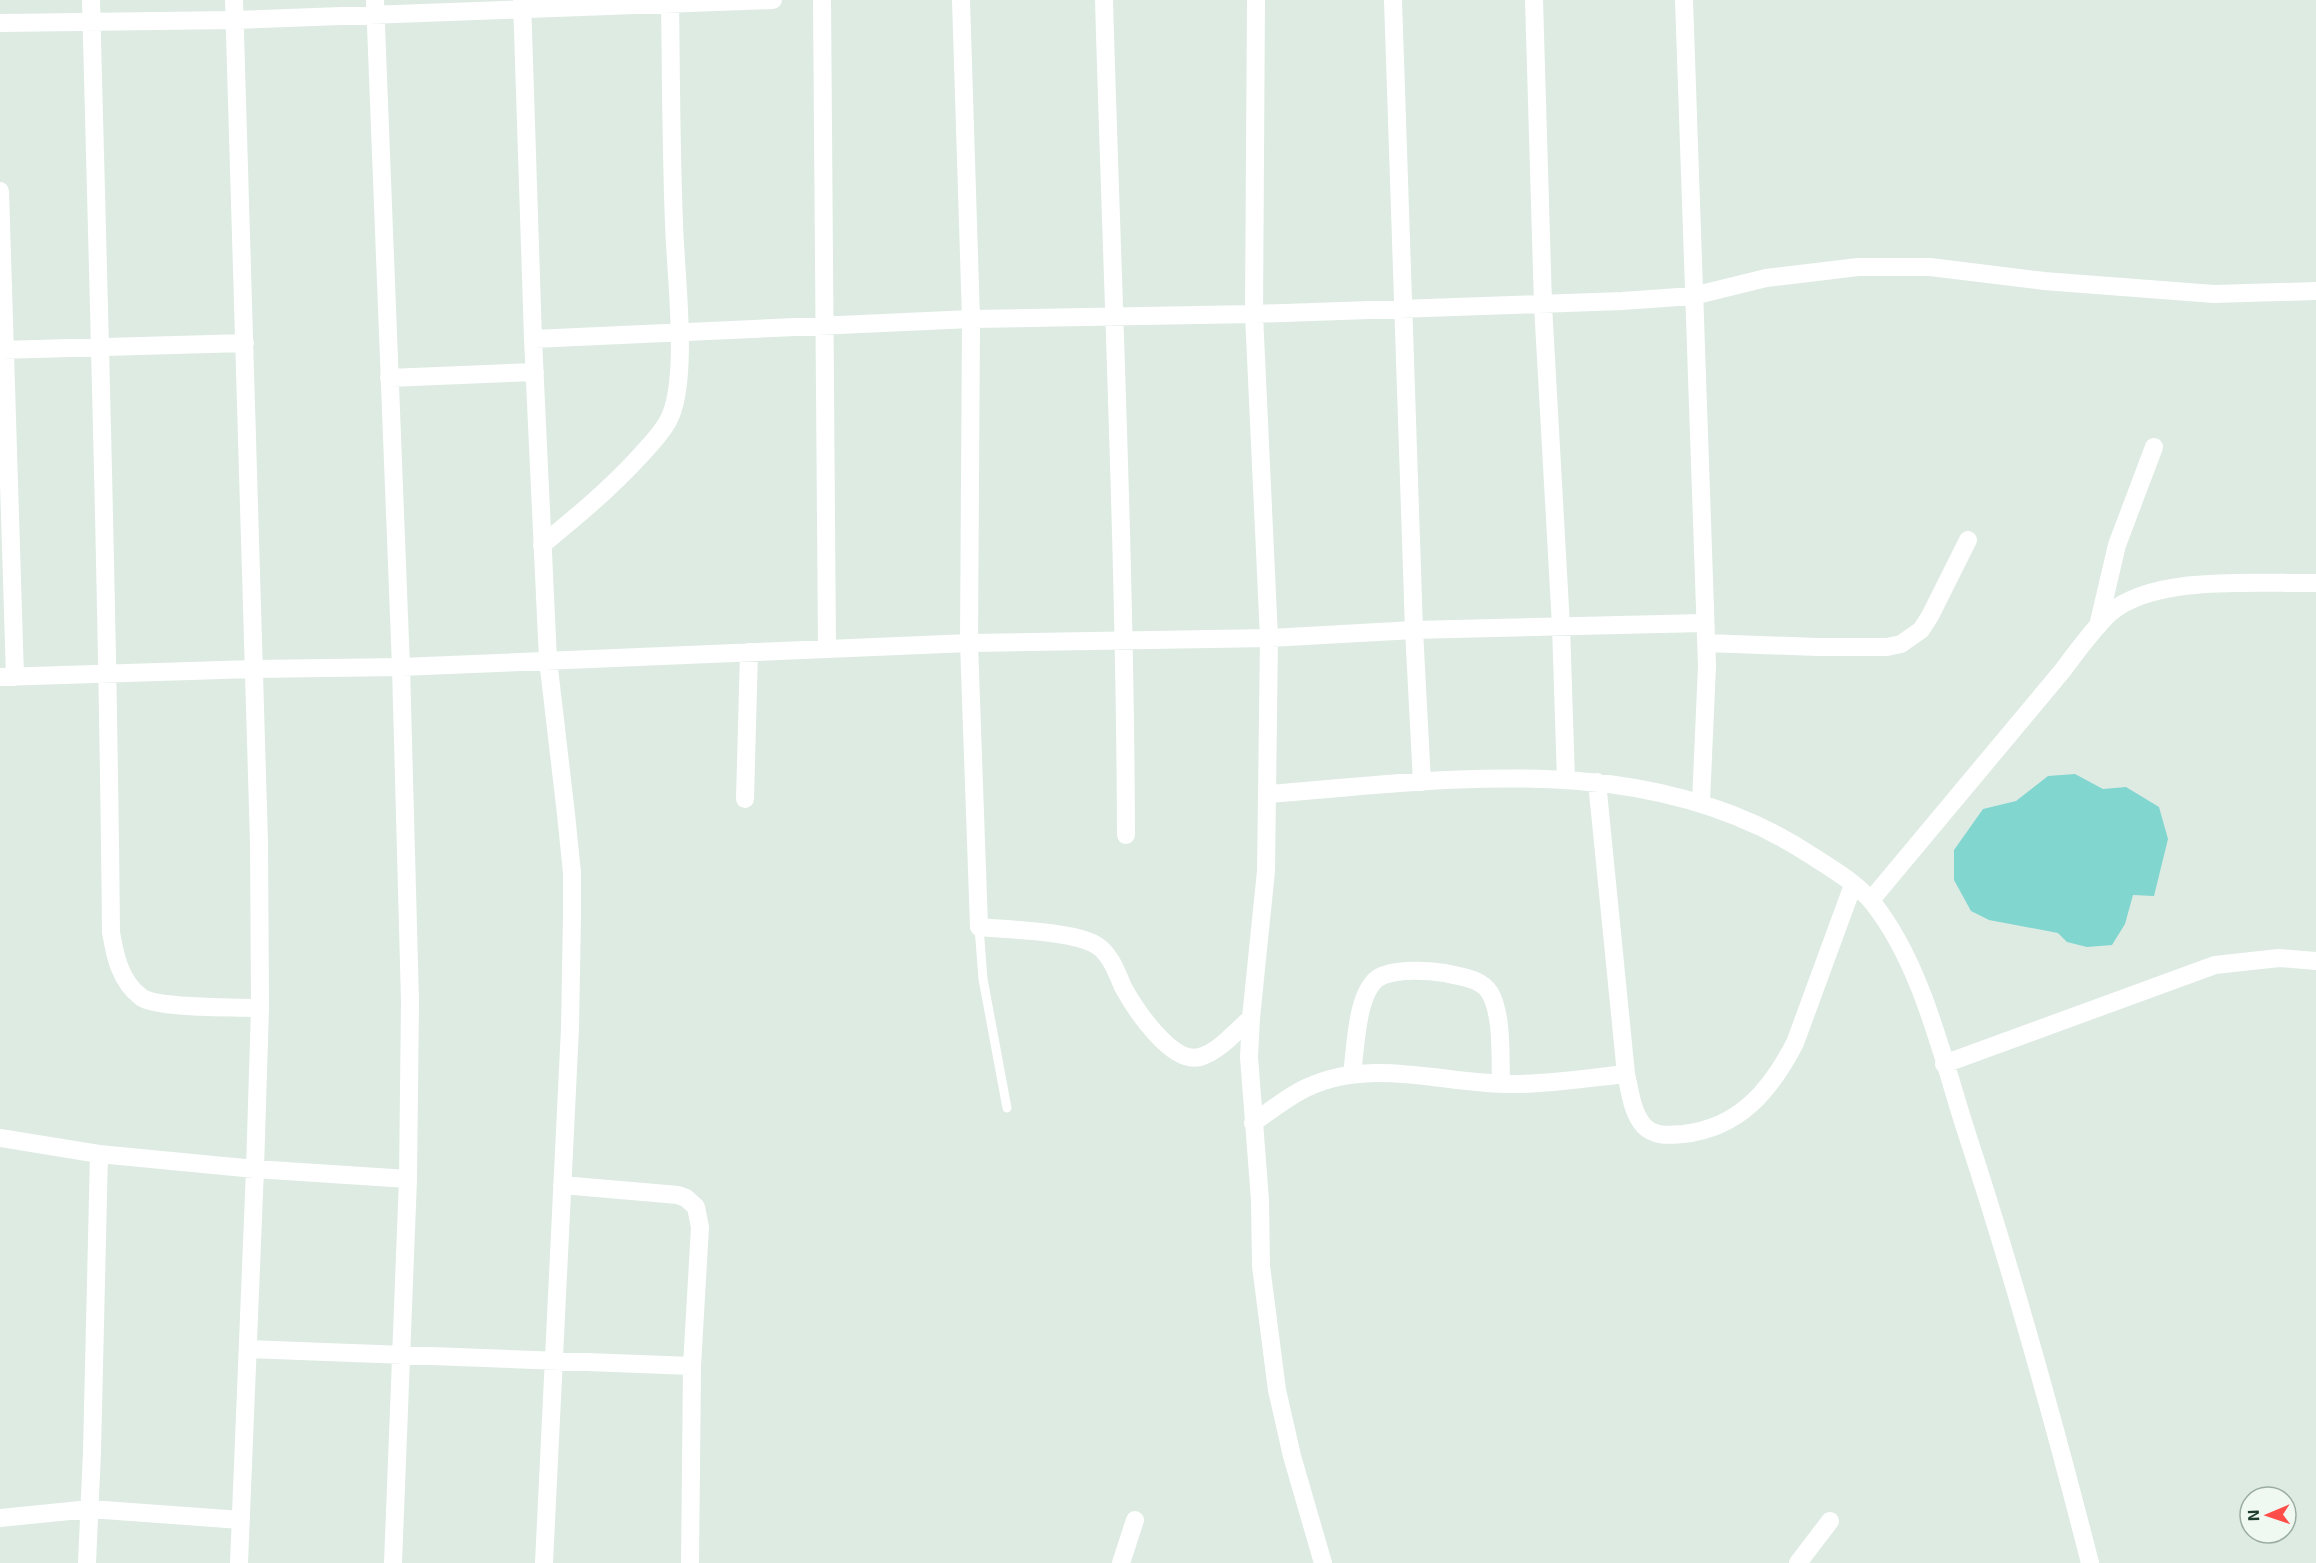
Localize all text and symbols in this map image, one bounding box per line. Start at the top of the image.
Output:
north arrow [2238,1485,2298,1545]
text: N [2243,1509,2262,1522]

